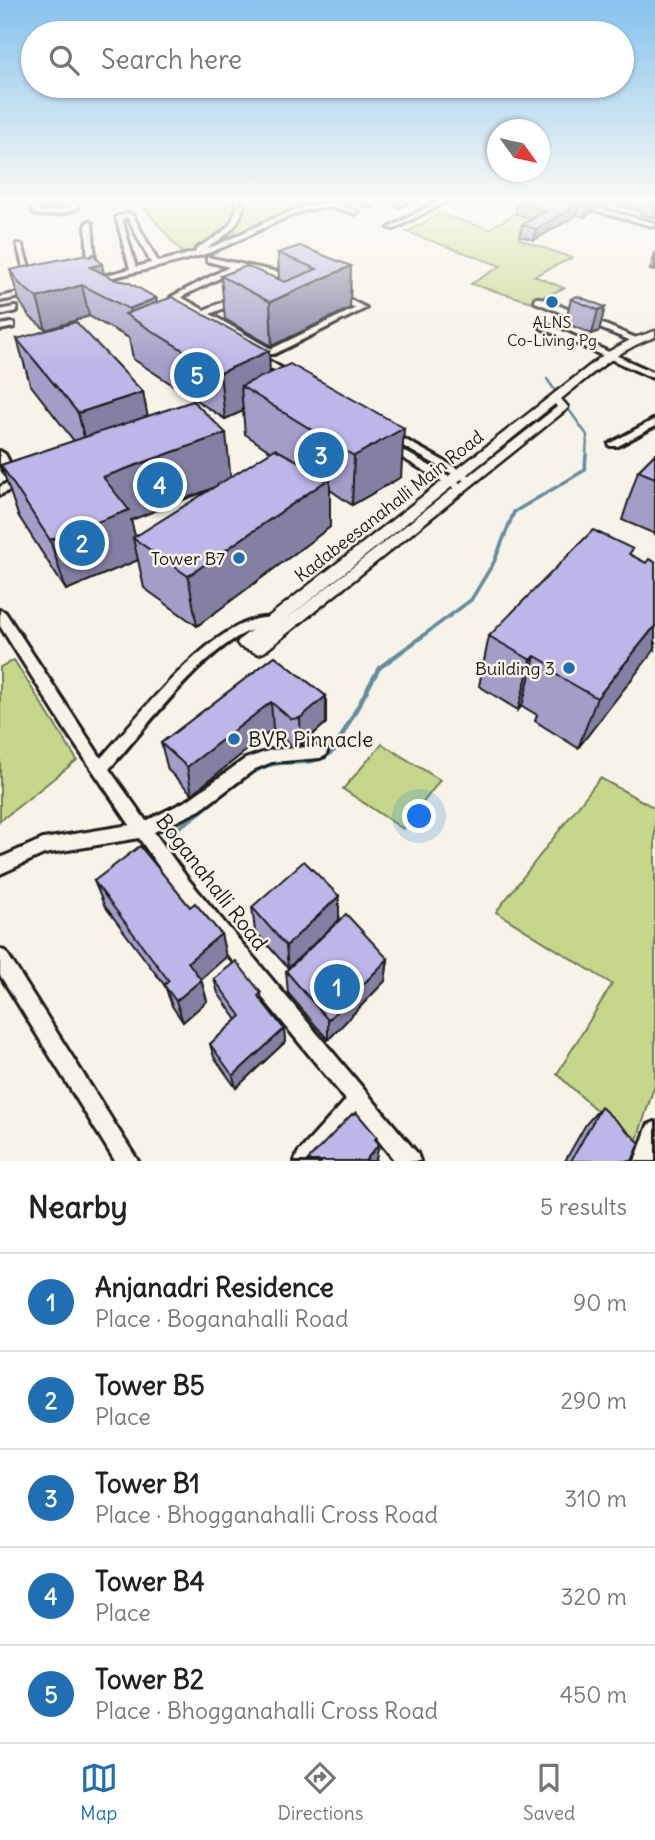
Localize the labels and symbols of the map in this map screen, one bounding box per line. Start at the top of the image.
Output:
north arrow [487,119,550,182]
marker: ALNS Co-Living Pg [544,294,560,310]
place label: ALNS Co-Living Pg [507,312,597,350]
pin: 5 [174,349,220,401]
street label: Kadabeesanahalli Main Road [290,425,488,587]
pin: 3 [298,429,344,481]
pin: 4 [137,459,183,511]
pin: 2 [59,517,105,569]
place label: Tower B7 [151,547,225,570]
marker: Tower B7 [231,550,247,566]
place label: Building 3 [475,657,555,680]
marker: Building 3 [561,660,577,676]
place label: BVR Pinnacle [248,726,373,753]
marker: BVR Pinnacle [226,731,242,747]
your location [402,799,436,833]
street label: Boganahalli Road [150,808,274,956]
pin: 1 [314,961,360,1013]

